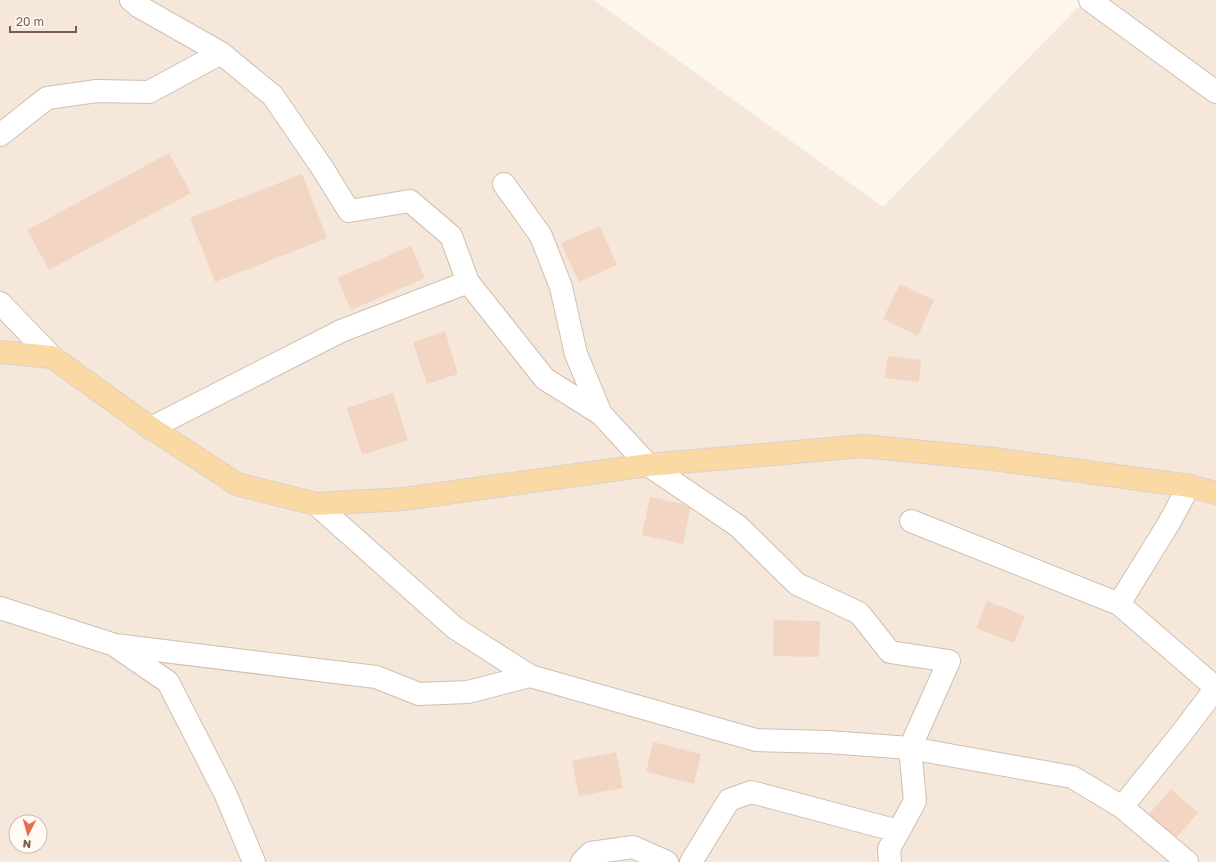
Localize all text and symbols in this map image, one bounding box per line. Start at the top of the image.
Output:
scale bar [10,8,76,34]
text: 20 m [16,14,44,29]
north arrow [8,814,48,854]
text: N [22,838,32,851]

